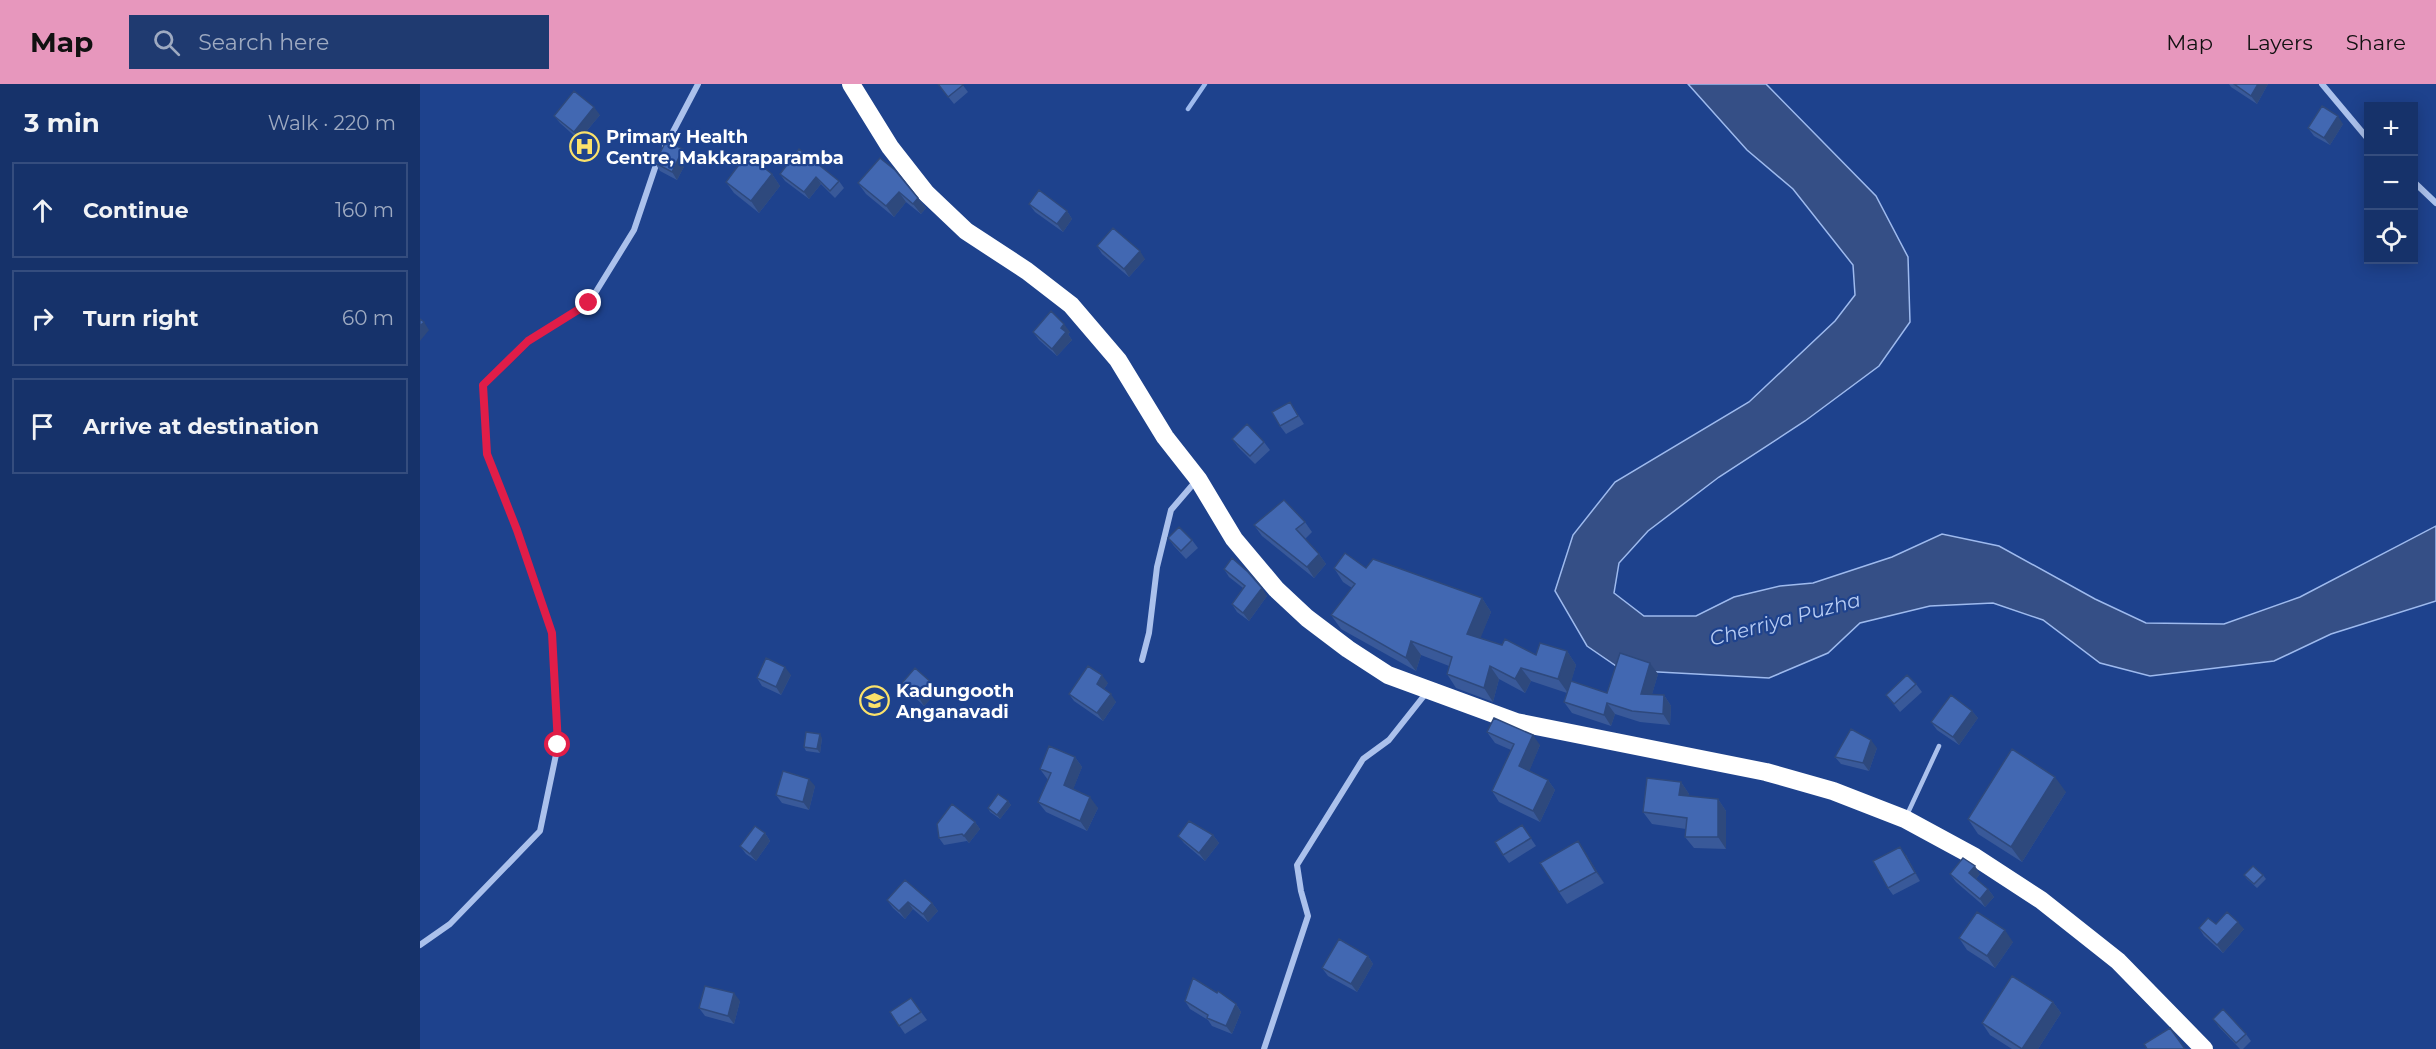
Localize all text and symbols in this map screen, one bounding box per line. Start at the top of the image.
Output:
search box [129,15,549,69]
text: Map [30,25,93,59]
icon: search [150,26,183,59]
text: Search here [198,29,329,56]
text: Map [2166,30,2213,55]
text: Layers [2246,30,2313,55]
text: Share [2346,30,2406,55]
map controls [2364,102,2418,264]
button: + [2364,102,2418,156]
text: 3 min [24,107,100,139]
text: Walk · 220 m [268,111,396,135]
place label: Primary Health Centre, Makkaraparamba [606,126,844,169]
hospital icon: Primary Health Centre, Makkaraparamba [569,131,601,163]
button: − [2364,156,2418,210]
icon: ahead [26,194,59,227]
text: Continue [83,197,189,224]
text: 160 m [335,198,394,222]
button: locate [2364,210,2418,264]
route end [575,289,601,315]
icon: right [26,302,59,335]
text: Turn right [83,305,198,332]
text: 60 m [342,306,394,330]
icon: arrive [26,410,59,443]
text: Arrive at destination [83,413,319,440]
water label: Cherriya Puzha [1707,587,1863,651]
place label: Kadungooth Anganavadi [895,680,1014,723]
school or university icon: Kadungooth Anganavadi [859,685,891,717]
route start [544,731,570,757]

